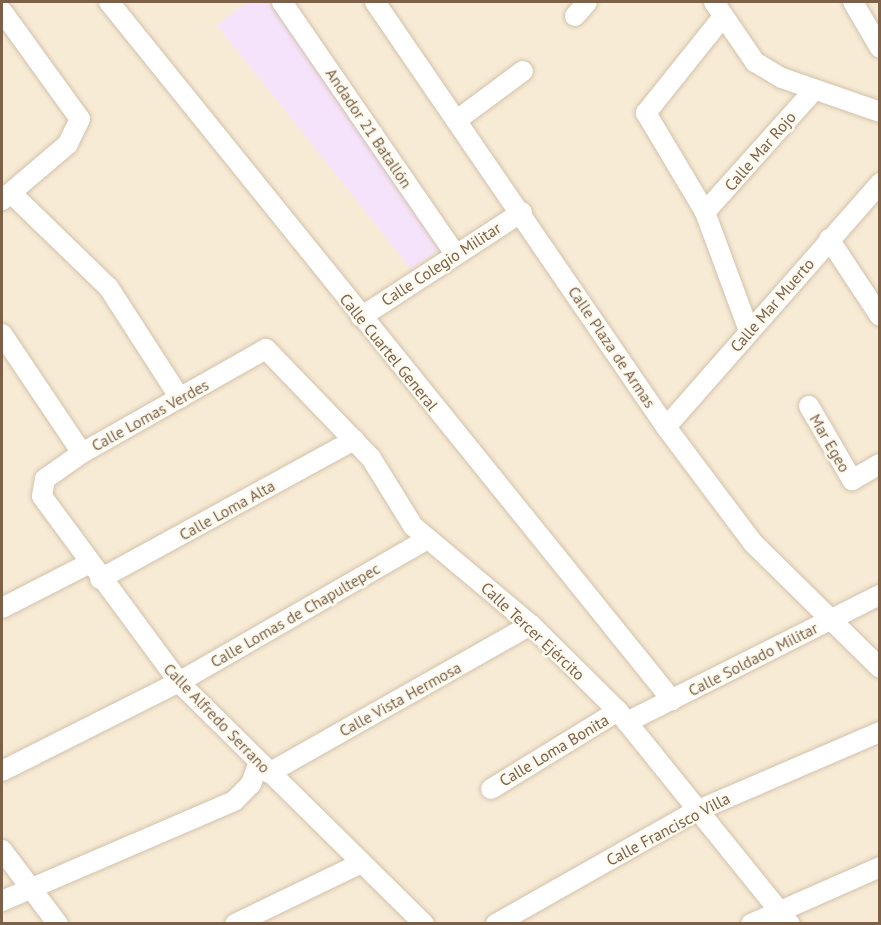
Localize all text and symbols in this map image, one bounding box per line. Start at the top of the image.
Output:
street label: Andador 21 Batallón [322,64,416,192]
street label: Calle Mar Rojo [720,107,800,195]
street label: Calle Colegio Militar [378,218,504,310]
street label: Calle Mar Muerto [726,254,818,356]
street label: Calle Plaza de Armas [564,282,660,412]
street label: Calle Cuartel General [336,290,442,414]
street label: Calle Lomas Verdes [88,375,212,455]
street label: Mar Egeo [806,410,854,476]
street label: Calle Loma Alta [176,476,278,544]
street label: Calle Lomas de Chapultepec [207,559,383,671]
street label: Calle Tercer Ejército [477,578,589,684]
street label: Calle Soldado Militar [685,618,821,700]
street label: Calle Vista Hermosa [336,657,464,741]
street label: Calle Alfredo Serrano [160,659,274,777]
street label: Calle Loma Bonita [496,710,612,790]
street label: Calle Francisco Villa [603,788,733,870]

